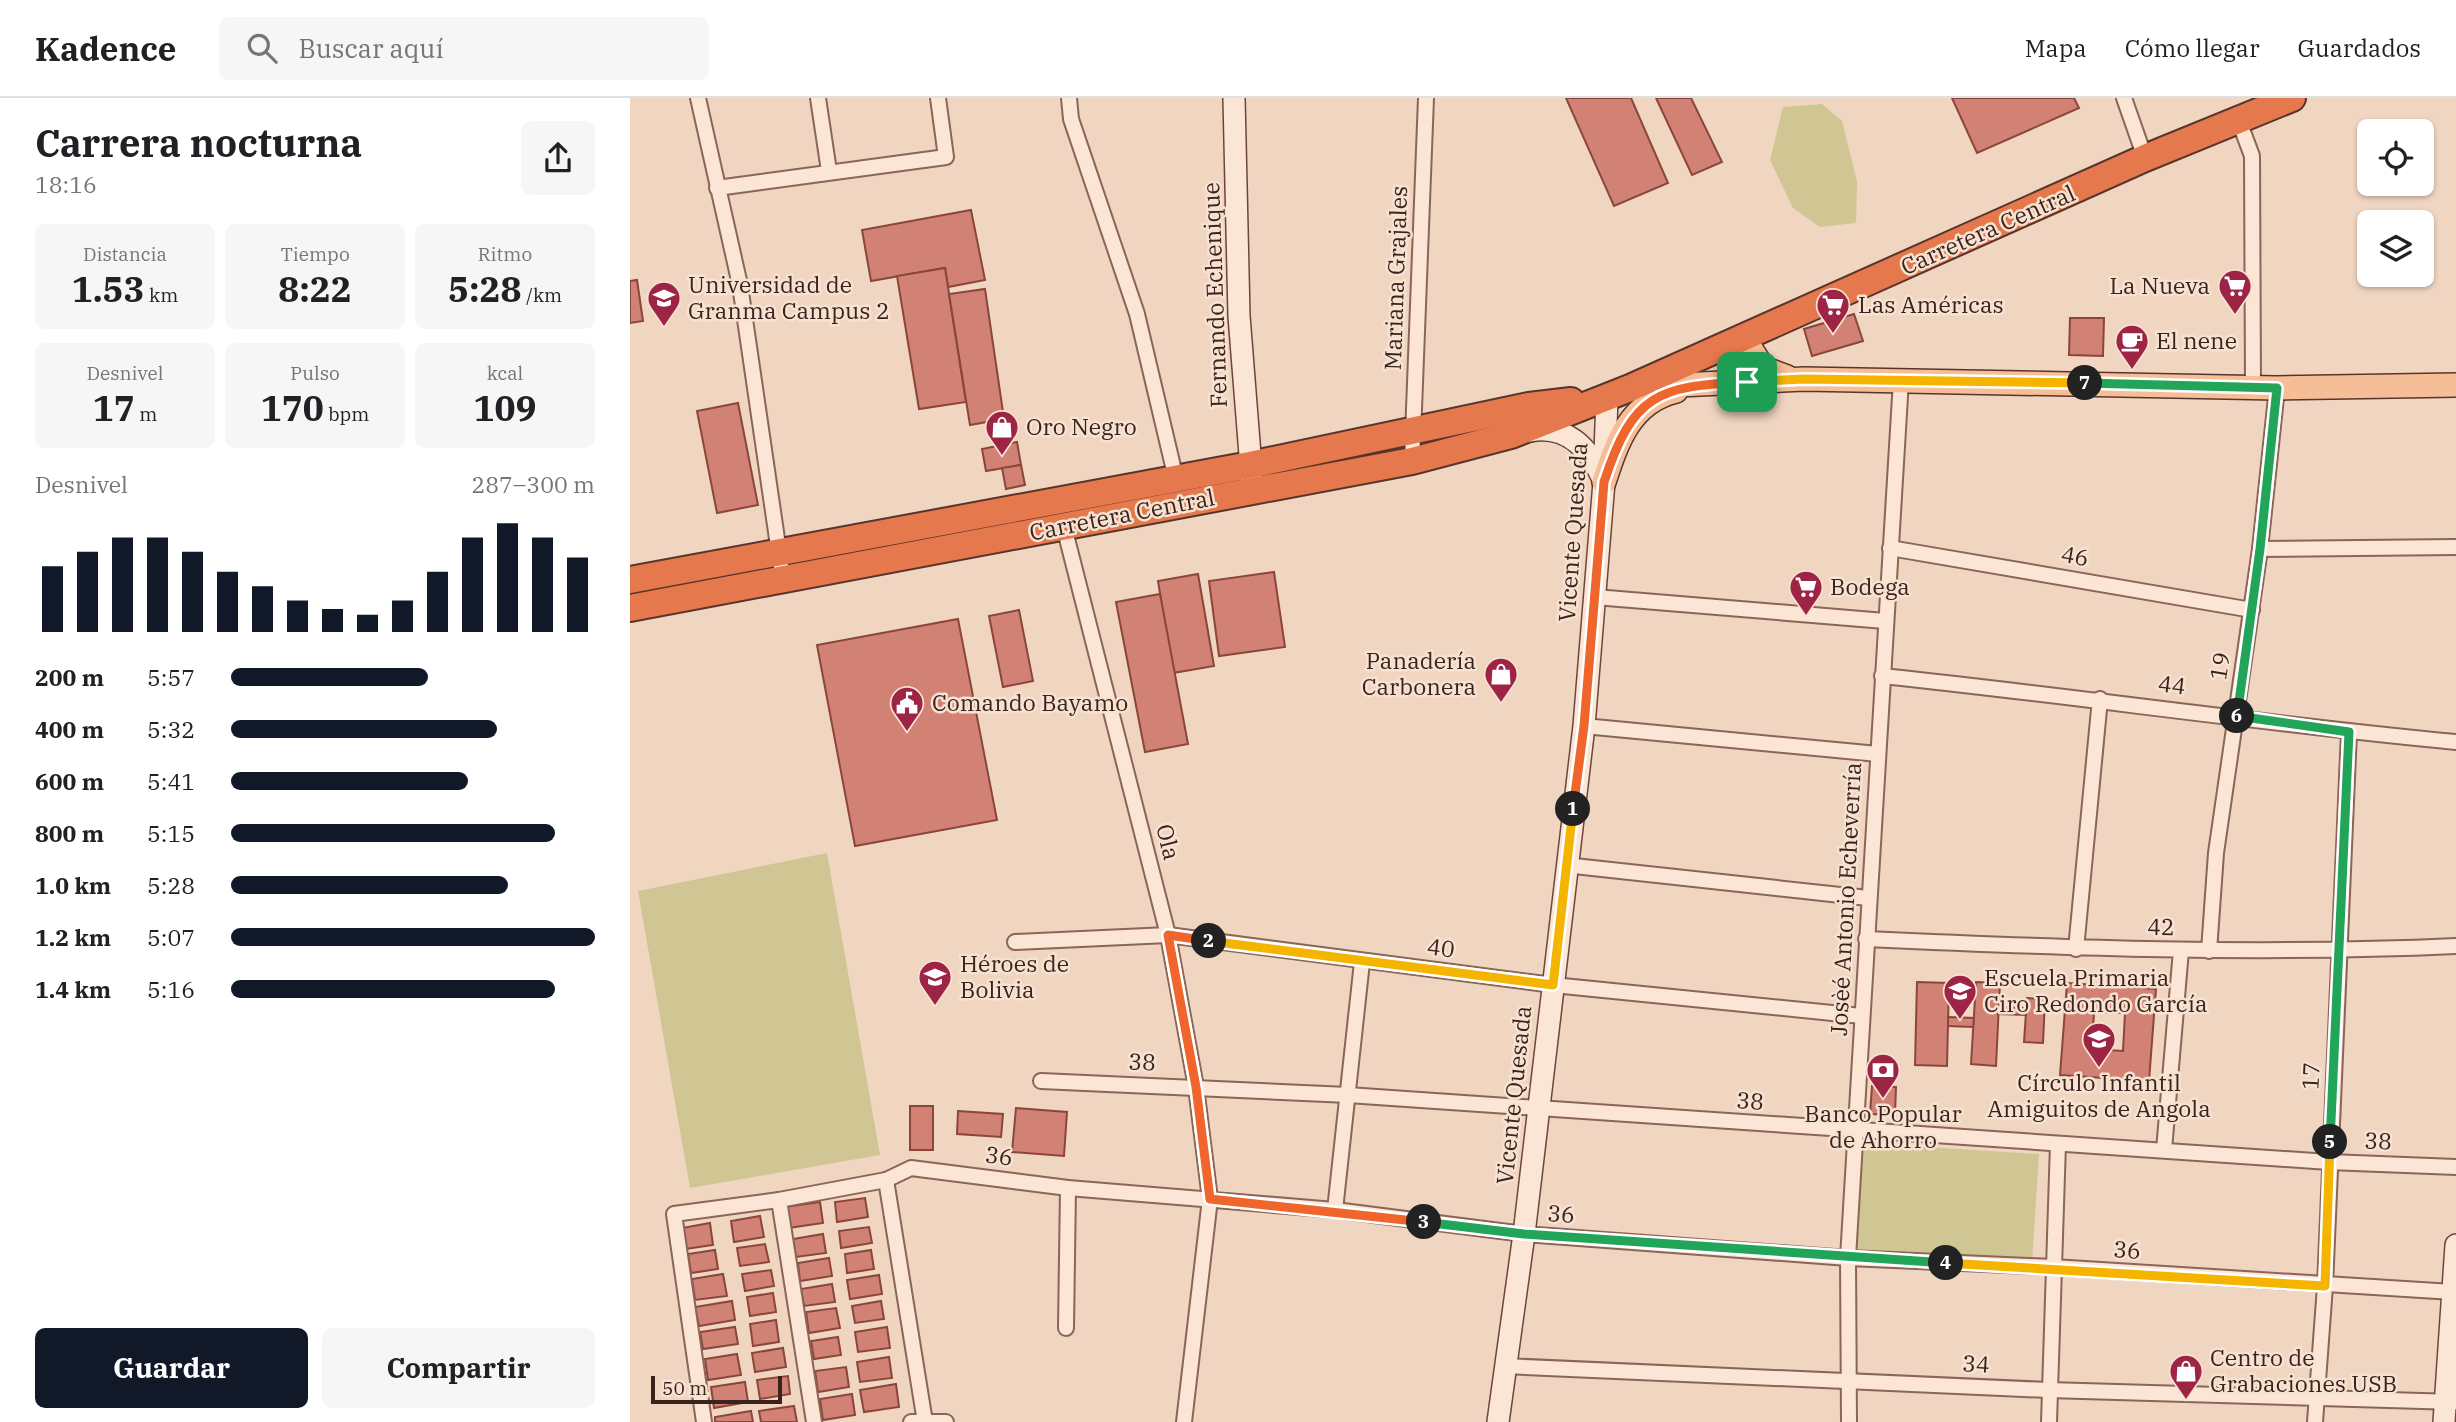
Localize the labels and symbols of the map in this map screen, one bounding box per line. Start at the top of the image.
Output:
street label: Carretera Central [1896,177,2080,281]
street label: Fernando Echenique [1195,182,1233,408]
street label: Mariana Grajales [1377,185,1413,371]
supermarket icon: La Nueva [2216,267,2254,316]
place label: Universidad de Granma Campus 2 [688,269,890,325]
place label: La Nueva [2109,270,2210,300]
school or university icon: Universidad de Granma Campus 2 [645,279,683,328]
supermarket icon: Las Américas [1814,286,1852,335]
place label: Las Américas [1858,289,2004,319]
cafe icon: El nene [2113,322,2151,371]
place label: El nene [2156,325,2237,355]
pin [1717,352,1777,412]
pin: 7 [2068,366,2102,400]
shop icon: Oro Negro [983,408,1021,457]
place label: Oro Negro [1026,411,1137,441]
street label: Vicente Quesada [1551,441,1593,623]
street label: Carretera Central [1027,481,1217,547]
street label: 46 [2059,538,2091,572]
supermarket icon: Bodega [1787,568,1825,617]
place label: Bodega [1830,571,1910,601]
place label: Panadería Carbonera [1362,645,1476,701]
street label: 19 [2202,650,2236,682]
shop icon: Panadería Carbonera [1482,655,1520,704]
street label: 44 [2157,667,2188,701]
public building icon: Comando Bayamo [888,684,926,733]
place label: Comando Bayamo [932,687,1128,717]
pin: 6 [2220,698,2254,734]
street label: Josèé Antonio Echeverría [1823,761,1867,1037]
pin: 1 [1556,792,1590,826]
street label: Ola [1150,821,1188,863]
street label: 42 [2147,911,2175,941]
pin: 2 [1192,924,1226,958]
street label: 40 [1426,930,1457,964]
place label: Héroes de Bolivia [960,948,1069,1004]
school or university icon: Héroes de Bolivia [916,958,954,1007]
place label: Escuela Primaria Ciro Redondo García [1984,962,2208,1018]
school or university icon: Escuela Primaria Ciro Redondo García [1941,972,1979,1021]
street label: Vicente Quesada [1489,1004,1537,1186]
school or university icon: Círculo Infantil Amiguitos de Angola [2080,1020,2118,1069]
street label: 38 [1128,1046,1156,1076]
bank icon: Banco Popular de Ahorro [1864,1051,1902,1100]
street label: 17 [2294,1061,2326,1091]
place label: Círculo Infantil Amiguitos de Angola [1987,1067,2211,1123]
street label: 38 [1735,1084,1765,1116]
place label: Banco Popular de Ahorro [1804,1098,1962,1154]
pin: 5 [2312,1124,2348,1160]
street label: 38 [2364,1125,2392,1155]
street label: 36 [984,1138,1015,1172]
street label: 36 [1546,1197,1576,1229]
pin: 3 [1406,1204,1442,1240]
street label: 36 [2112,1233,2142,1265]
pin: 4 [1928,1246,1964,1280]
place label: Centro de Grabaciones USB [2210,1342,2397,1398]
street label: 34 [1961,1347,1991,1379]
shop icon: Centro de Grabaciones USB [2167,1352,2205,1401]
scale bar [651,1373,782,1405]

